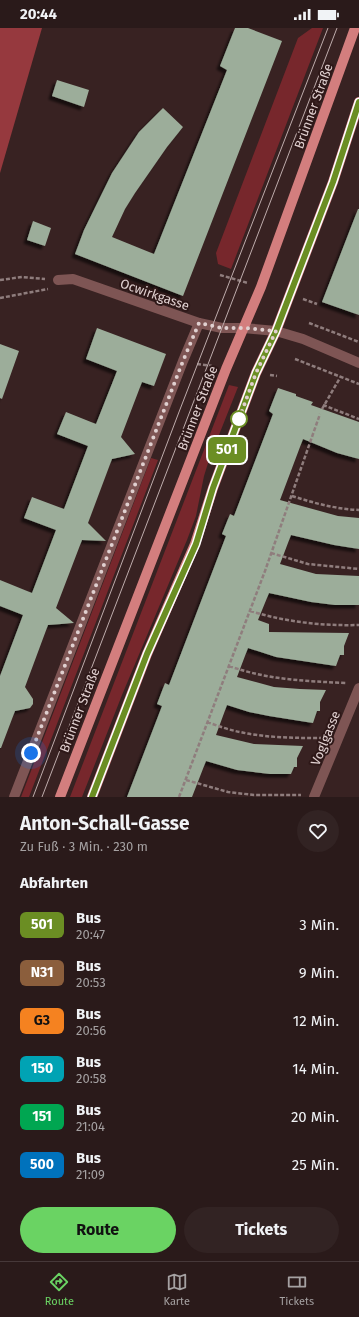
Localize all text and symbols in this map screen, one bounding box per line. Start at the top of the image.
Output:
text: 20:44 [20,5,57,23]
street label: Brünner Straße [291,62,336,151]
street label: Ocwirkgasse [118,276,191,313]
street label: Brünner Straße [174,364,221,453]
unlabelled marker [230,410,248,428]
line badge: 501 [204,437,250,463]
text: 501 [216,441,238,458]
street label: Brünner Straße [56,666,103,755]
street label: Voglgasse [308,709,343,768]
your location [21,743,41,763]
button: heart [297,810,339,852]
text: Anton-Schall-Gasse [20,812,189,835]
text: Zu Fuß · 3 Min. · 230 m [20,839,148,854]
text: Abfahrten [20,874,88,892]
text: Bus [76,909,101,927]
text: 501 [31,916,53,933]
text: 3 Min. [299,916,339,934]
text: 20:47 [76,927,105,942]
text: Bus [76,957,101,975]
text: N31 [31,964,53,981]
text: 9 Min. [299,964,339,982]
text: 20:53 [76,975,106,990]
text: Bus [76,1005,101,1023]
text: G3 [34,1012,50,1029]
text: 12 Min. [293,1012,339,1030]
text: 20:56 [76,1023,106,1038]
text: Bus [76,1053,101,1071]
text: 150 [31,1060,53,1077]
text: 14 Min. [292,1060,339,1078]
text: 20:58 [76,1071,107,1086]
text: Bus [76,1101,101,1119]
text: 151 [32,1108,52,1125]
text: 20 Min. [291,1108,339,1126]
text: 21:04 [76,1119,105,1134]
text: Bus [76,1149,101,1167]
text: 500 [30,1156,54,1173]
text: 25 Min. [292,1156,339,1174]
text: 21:09 [76,1167,105,1182]
button: Route [20,1207,176,1253]
button: Tickets [184,1207,339,1253]
tab: Route [45,1271,74,1308]
tab: Karte [163,1271,190,1308]
tab: Tickets [280,1271,314,1308]

